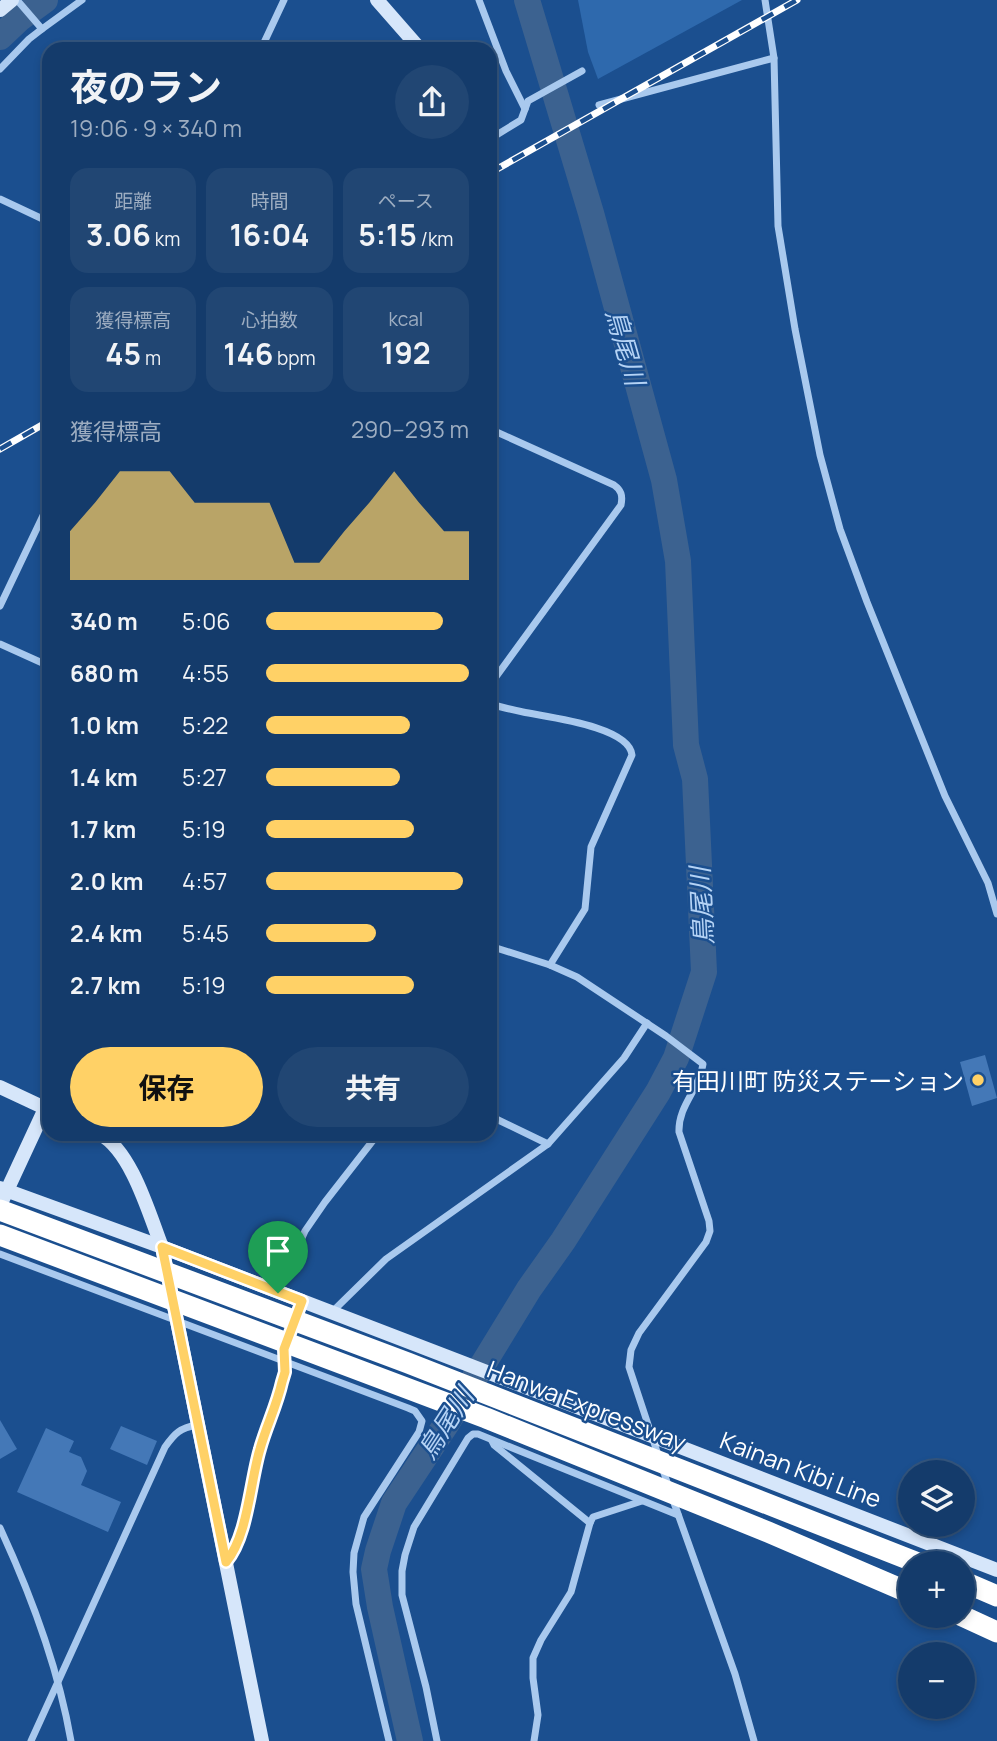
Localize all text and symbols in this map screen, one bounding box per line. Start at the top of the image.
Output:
text: 夜のラン [70,60,222,112]
button: share [395,65,469,139]
text: 19:06 · 9 × 340 m [70,112,242,144]
text: 距離 [114,188,152,214]
text: 時間 [250,188,289,214]
text: ペース [378,188,434,214]
text: 3.06 [86,214,151,255]
text: 16:04 [229,214,310,255]
text: 5:15 [358,214,417,255]
text: km [151,226,180,252]
text: /km [417,226,453,252]
water label: 鳥尾川 [598,305,655,392]
text: kcal [388,306,423,332]
text: 獲得標高 [95,307,171,333]
text: 心拍数 [241,307,298,333]
text: 192 [381,332,431,373]
text: 45 [105,333,141,374]
text: 146 [223,333,273,374]
text: m [141,345,161,371]
text: bpm [273,345,316,371]
text: 290–293 m [351,413,469,445]
text: 獲得標高 [70,415,162,447]
text: 340 m [70,605,138,637]
text: 5:06 [182,605,230,637]
text: 680 m [70,657,139,689]
text: 4:55 [182,657,229,689]
text: 1.0 km [70,709,139,741]
text: 5:22 [182,709,228,741]
text: 1.4 km [70,761,138,793]
text: 5:27 [182,761,227,793]
text: 1.7 km [70,813,136,845]
text: 5:19 [182,813,225,845]
water label: 鳥尾川 [681,863,721,946]
text: 2.0 km [70,865,143,897]
text: 4:57 [182,865,227,897]
text: 2.4 km [70,917,142,949]
text: 5:45 [182,917,229,949]
text: 2.7 km [70,969,141,1001]
text: 5:19 [182,969,225,1001]
button: 保存 [70,1047,263,1127]
button: 共有 [277,1047,469,1127]
place label: 有田川町 防災ステーション [672,1064,964,1097]
marker: 有田川町 防災ステーション [970,1072,986,1088]
pin [248,1221,308,1293]
icon: arrive [259,1232,297,1270]
street label: Hanwa Expressway [483,1352,691,1458]
water label: 鳥尾川 [409,1378,483,1466]
street label: Kainan Kibi Line [716,1423,886,1515]
map controls [898,1460,975,1719]
button: layers [898,1460,975,1537]
button: + [898,1551,975,1628]
button: − [898,1642,975,1719]

